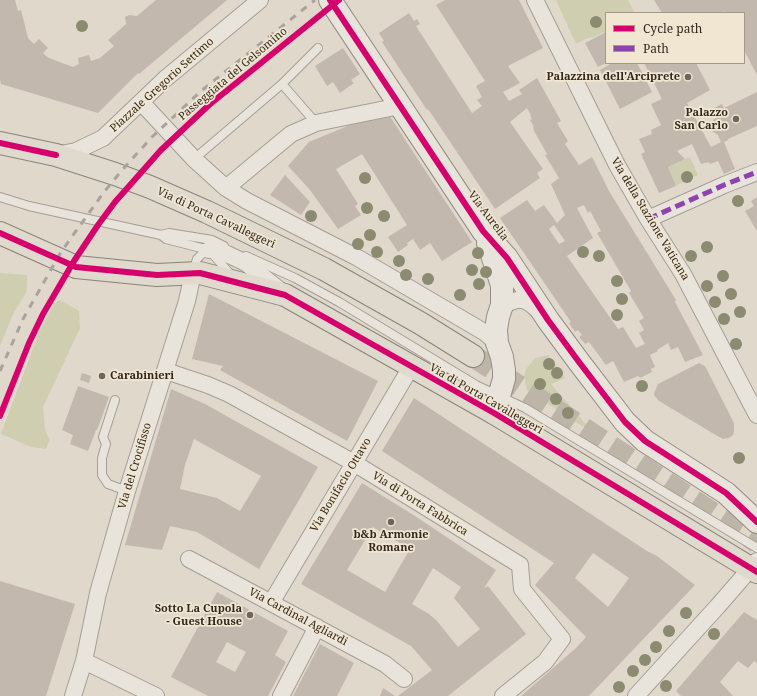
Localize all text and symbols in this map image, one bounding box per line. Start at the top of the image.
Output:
legend [605,12,745,64]
text: Cycle path [643,20,702,37]
street label: Passeggiata del Gelsomino [176,25,290,123]
street label: Piazzale Gregorio Settimo [107,35,217,135]
text: Path [643,40,669,57]
place label: Palazzina dell'Arciprete [547,70,680,84]
marker: Palazzina dell'Arciprete [683,72,693,82]
place label: Palazzo San Carlo [674,106,728,132]
marker: Palazzo San Carlo [731,114,741,124]
street label: Via della Stazione Vaticana [608,155,692,283]
street label: Via di Porta Cavalleggeri [155,185,277,251]
street label: Via Aurelia [465,189,511,243]
street label: Via di Porta Cavalleggeri [427,361,545,437]
place label: Carabinieri [110,369,174,383]
marker: Carabinieri [97,371,107,381]
street label: Via del Crocifisso [116,421,154,511]
street label: Via Bonifacio Ottavo [308,436,374,534]
street label: Via di Porta Fabbrica [370,469,470,539]
marker: b&b Armonie Romane [386,517,396,527]
place label: b&b Armonie Romane [353,528,429,554]
street label: Via Cardinal Agliardi [246,585,350,649]
place label: Sotto La Cupola - Guest House [155,602,242,628]
marker: Sotto La Cupola - Guest House [245,610,255,620]

